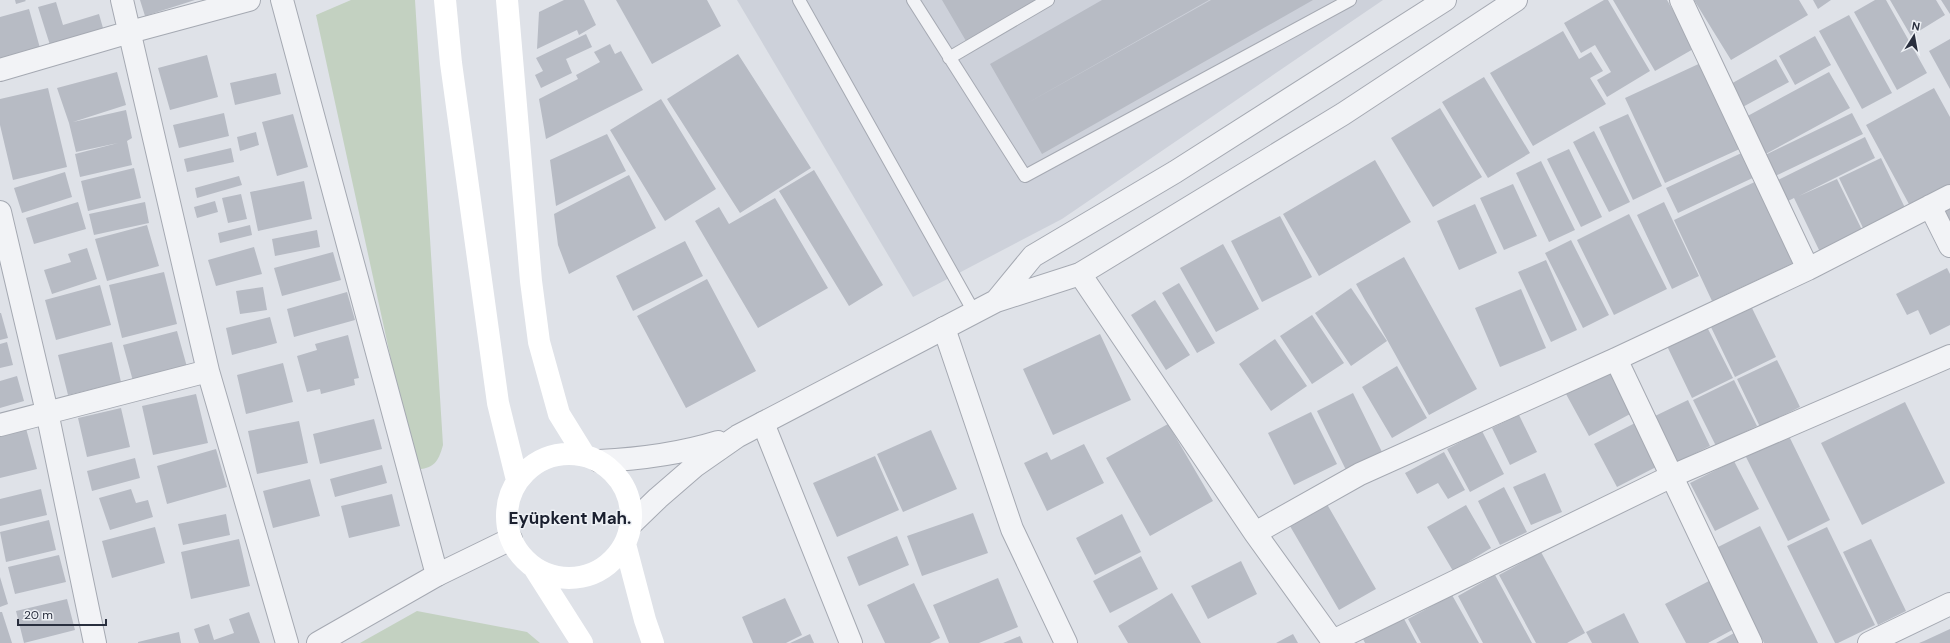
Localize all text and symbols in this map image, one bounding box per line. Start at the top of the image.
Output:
north arrow [1894,16,1934,56]
text: N [1911,19,1921,34]
district label: Eyüpkent Mah. [509,507,631,529]
scale bar [18,601,106,627]
text: 20 m [24,607,53,623]

